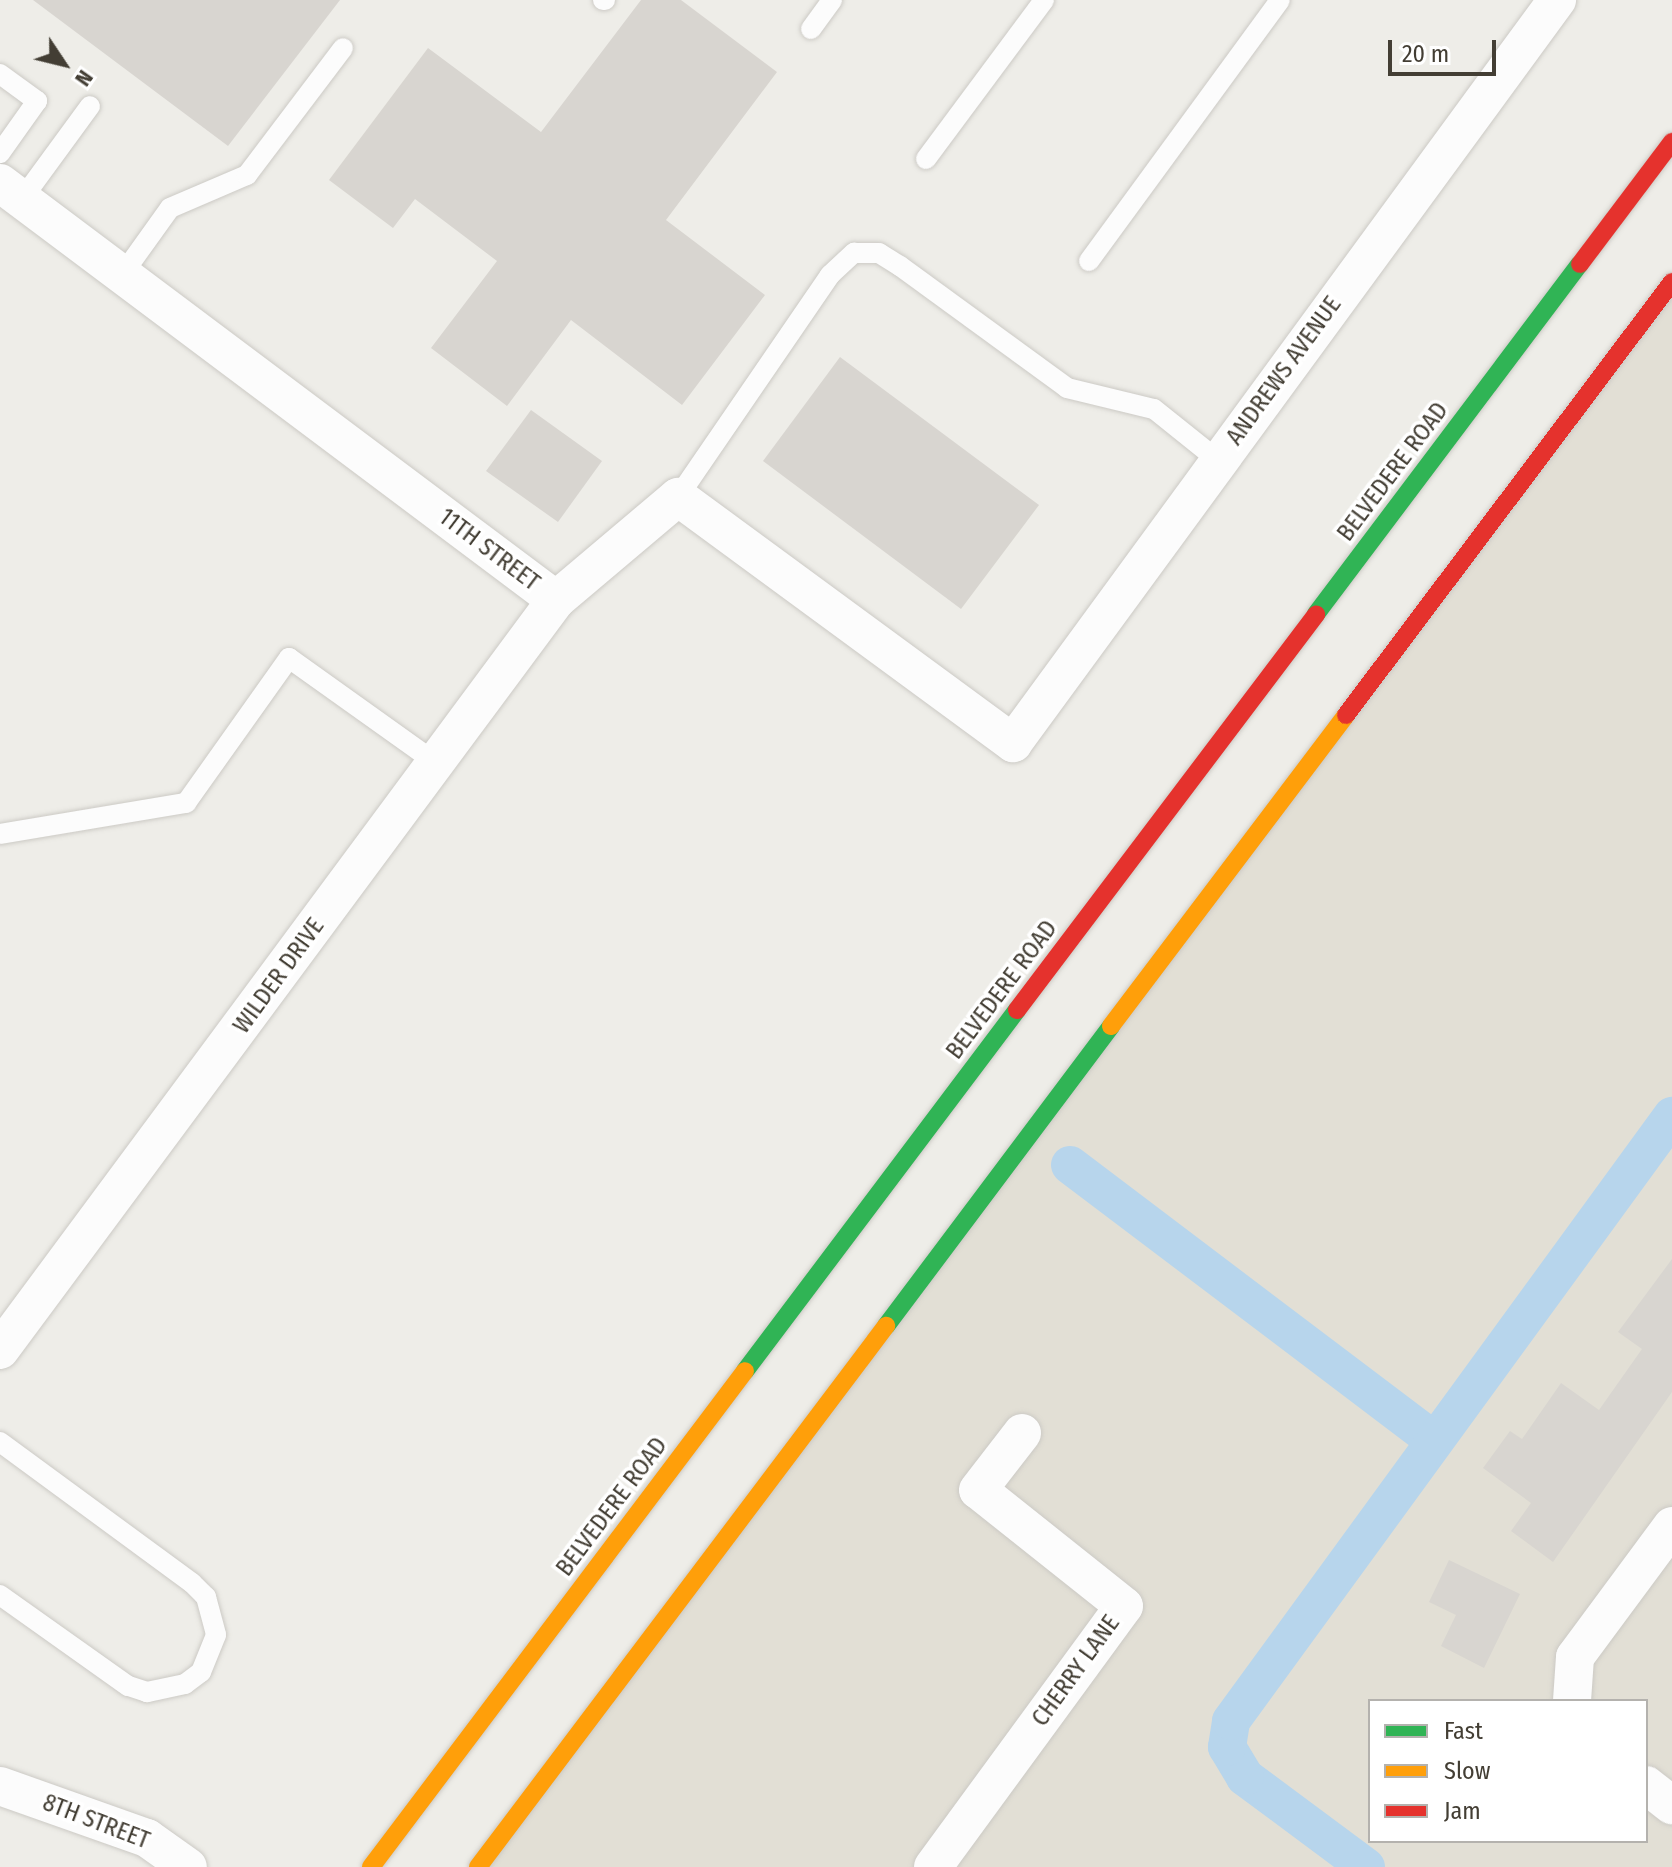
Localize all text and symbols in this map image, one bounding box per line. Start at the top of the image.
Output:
north arrow [24,24,104,104]
scale bar [1392,24,1500,74]
text: 20 m [1402,40,1449,68]
text: N [69,65,99,91]
street label: ANDREWS AVENUE [1220,291,1348,451]
street label: BELVEDERE ROAD [1331,397,1455,547]
street label: 11TH STREET [433,503,545,597]
street label: WILDER DRIVE [227,913,331,1039]
street label: BELVEDERE ROAD [940,915,1064,1065]
street label: BELVEDERE ROAD [550,1432,674,1582]
street label: CHERRY LANE [1026,1610,1126,1732]
legend [1368,1699,1648,1843]
text: Fast [1444,1717,1483,1745]
text: Slow [1444,1757,1490,1785]
street label: 8TH STREET [39,1788,153,1856]
text: Jam [1444,1797,1481,1825]

